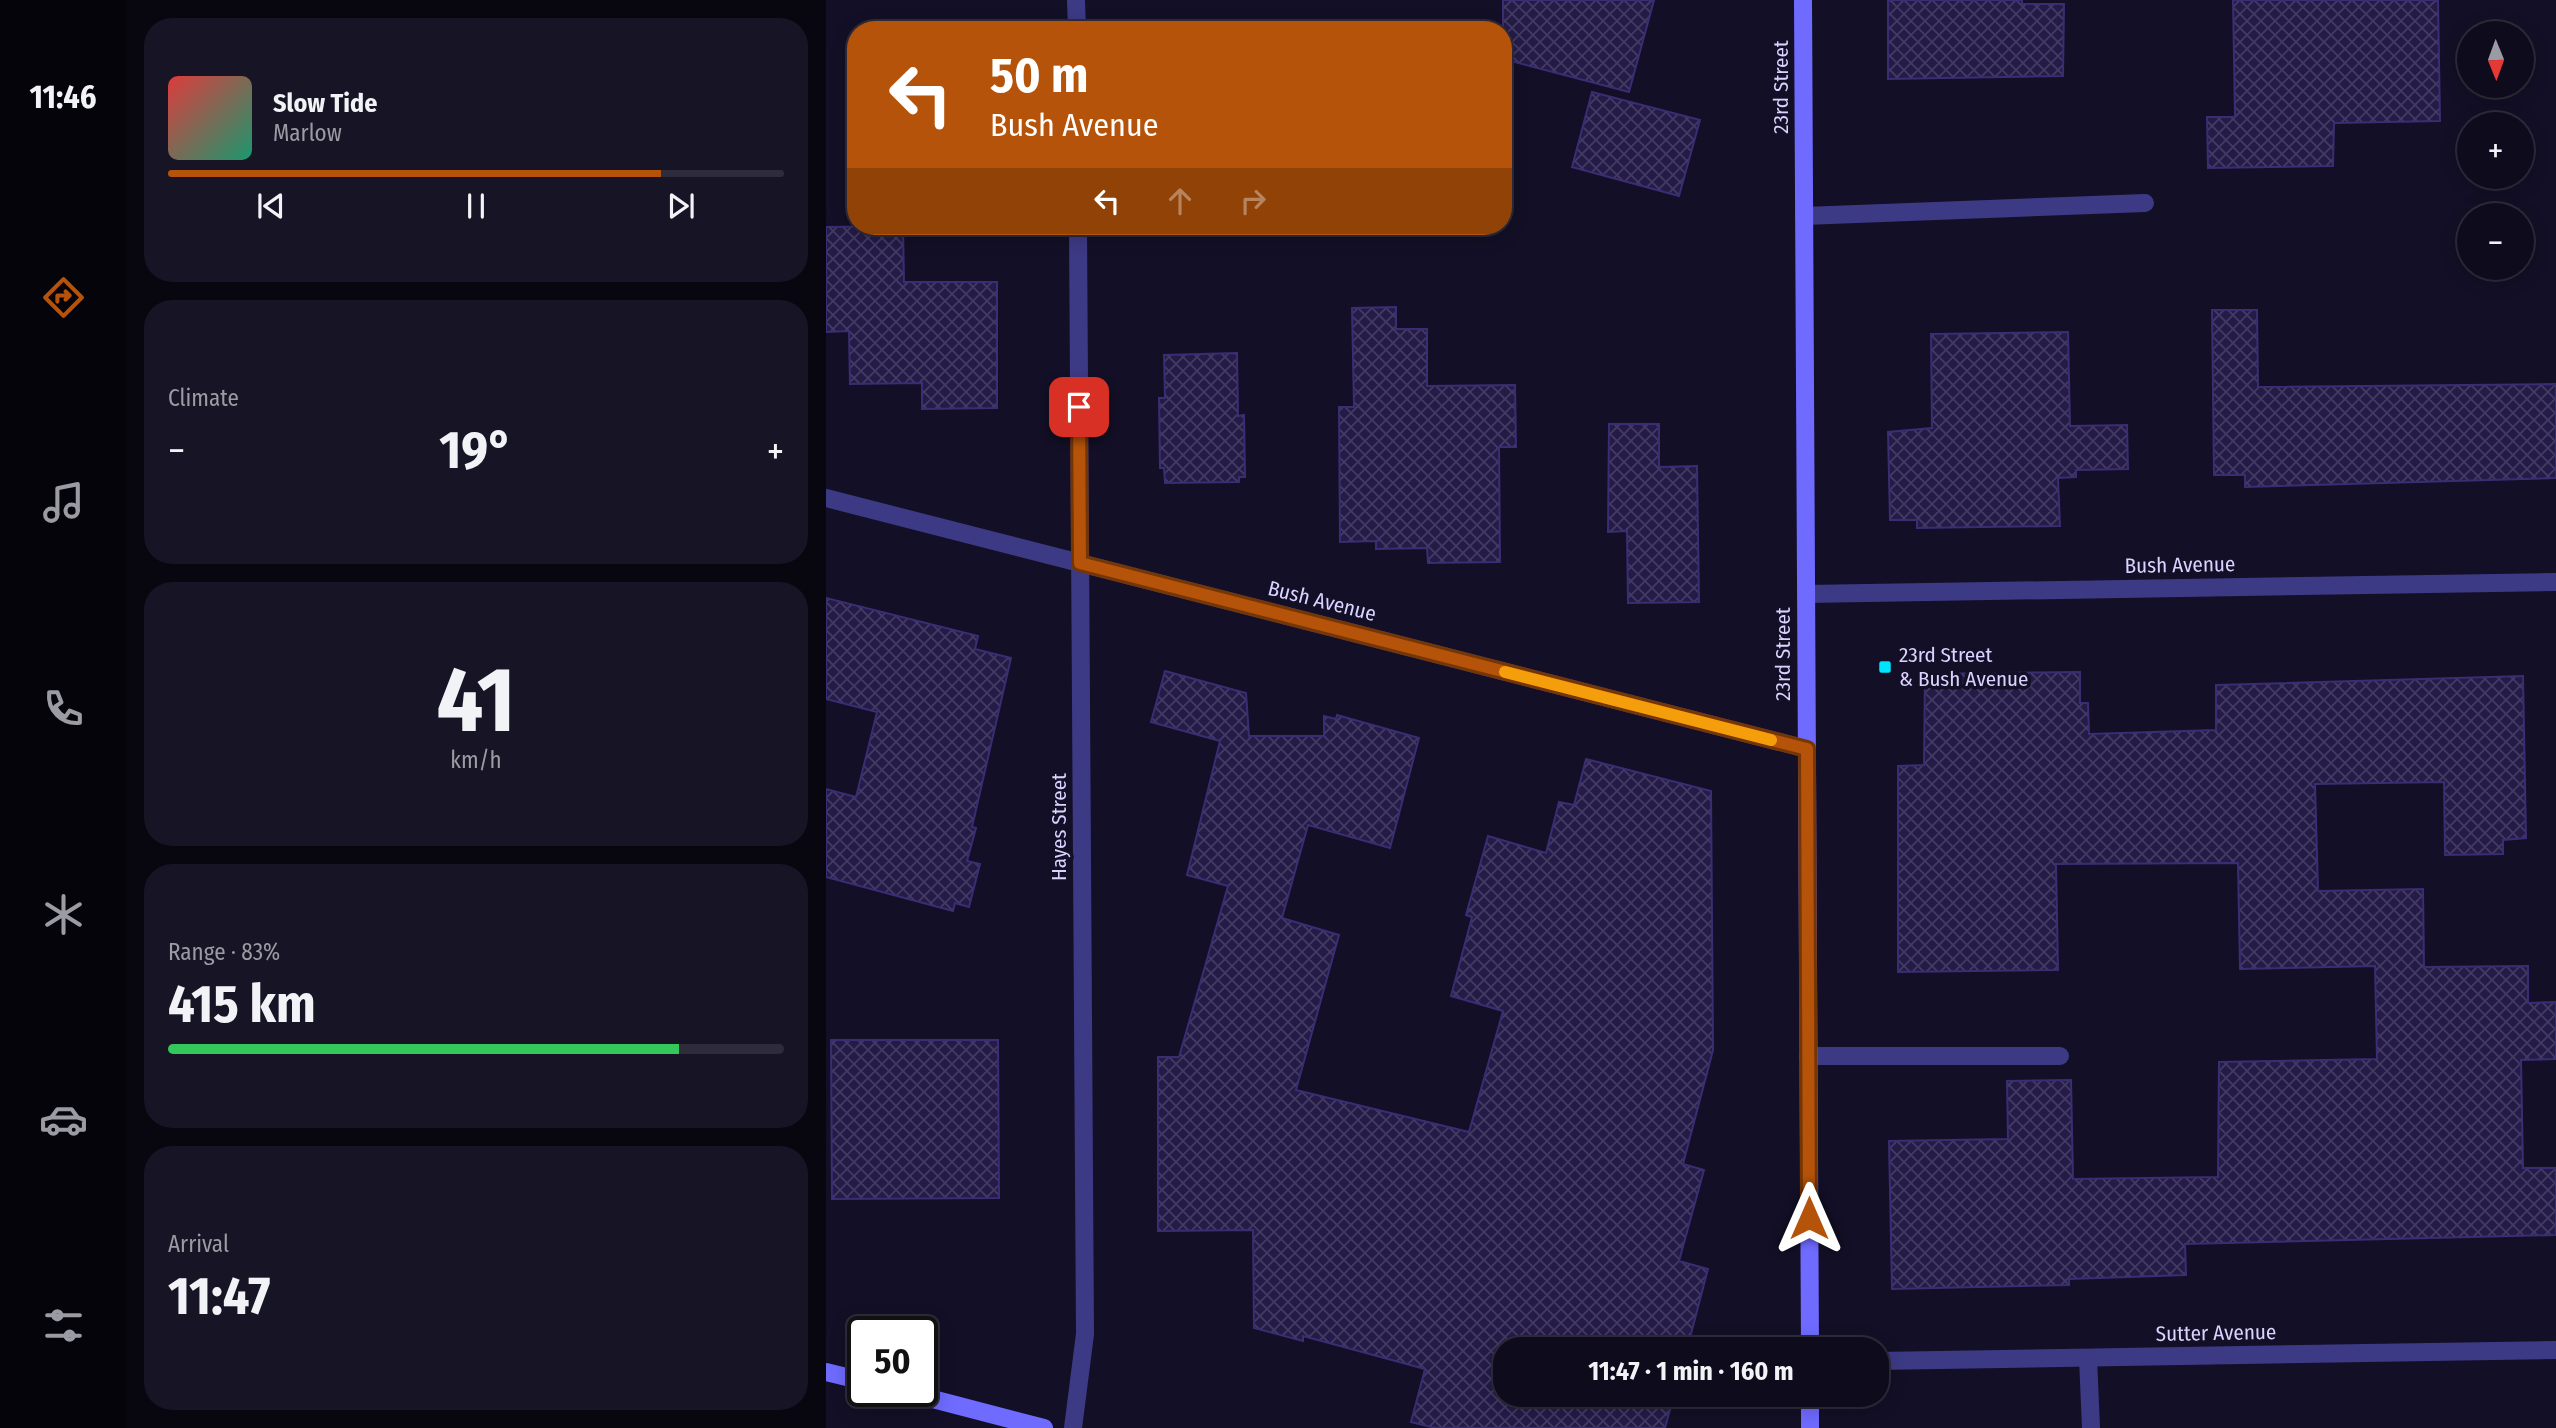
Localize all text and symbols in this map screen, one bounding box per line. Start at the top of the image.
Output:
north arrow [2457,21,2534,98]
map controls [2457,21,2534,280]
street label: 23rd Street [1768,40,1794,134]
text: 50 m [990,46,1088,105]
icon: left [875,49,966,140]
text: 11:46 [30,78,96,116]
text: Slow Tide [273,88,377,119]
text: Bush Avenue [990,106,1158,144]
button: + [2457,112,2534,189]
text: Marlow [273,119,342,147]
icon: left [1088,182,1126,220]
icon: ahead [1161,182,1199,220]
icon: right [1234,182,1272,220]
icon: previous [252,187,290,225]
icon: pause [457,187,495,225]
icon: next [662,187,700,225]
button: − [2457,203,2534,280]
icon: directions [39,273,88,322]
pin [1049,377,1109,437]
text: Climate [168,384,239,412]
icon: arrive [1060,388,1098,426]
text: 19° [439,419,513,482]
text: − [168,428,185,474]
text: + [767,428,784,474]
icon: music [39,478,88,527]
street label: Bush Avenue [2125,551,2235,579]
street label: Bush Avenue [1265,575,1379,627]
street label: 23rd Street [1770,607,1796,701]
place label: 23rd Street & Bush Avenue [1899,642,2028,692]
text: 41 [436,646,516,755]
marker: 23rd Street & Bush Avenue [1877,659,1893,675]
icon: phone [39,684,88,733]
text: km/h [450,746,502,774]
street label: Hayes Street [1046,773,1072,881]
icon: climate [39,890,88,939]
text: Range · 83% [168,938,280,966]
text: 415 km [168,973,316,1036]
icon: car [39,1095,88,1144]
position arrow [1772,1181,1846,1255]
text: Arrival [168,1230,229,1258]
text: 11:47 [168,1265,271,1328]
icon: filters [39,1301,88,1350]
speed limit sign: 50 [847,1316,938,1407]
street label: Sutter Avenue [2156,1319,2276,1347]
text: 11:47 · 1 min · 160 m [1588,1356,1794,1387]

